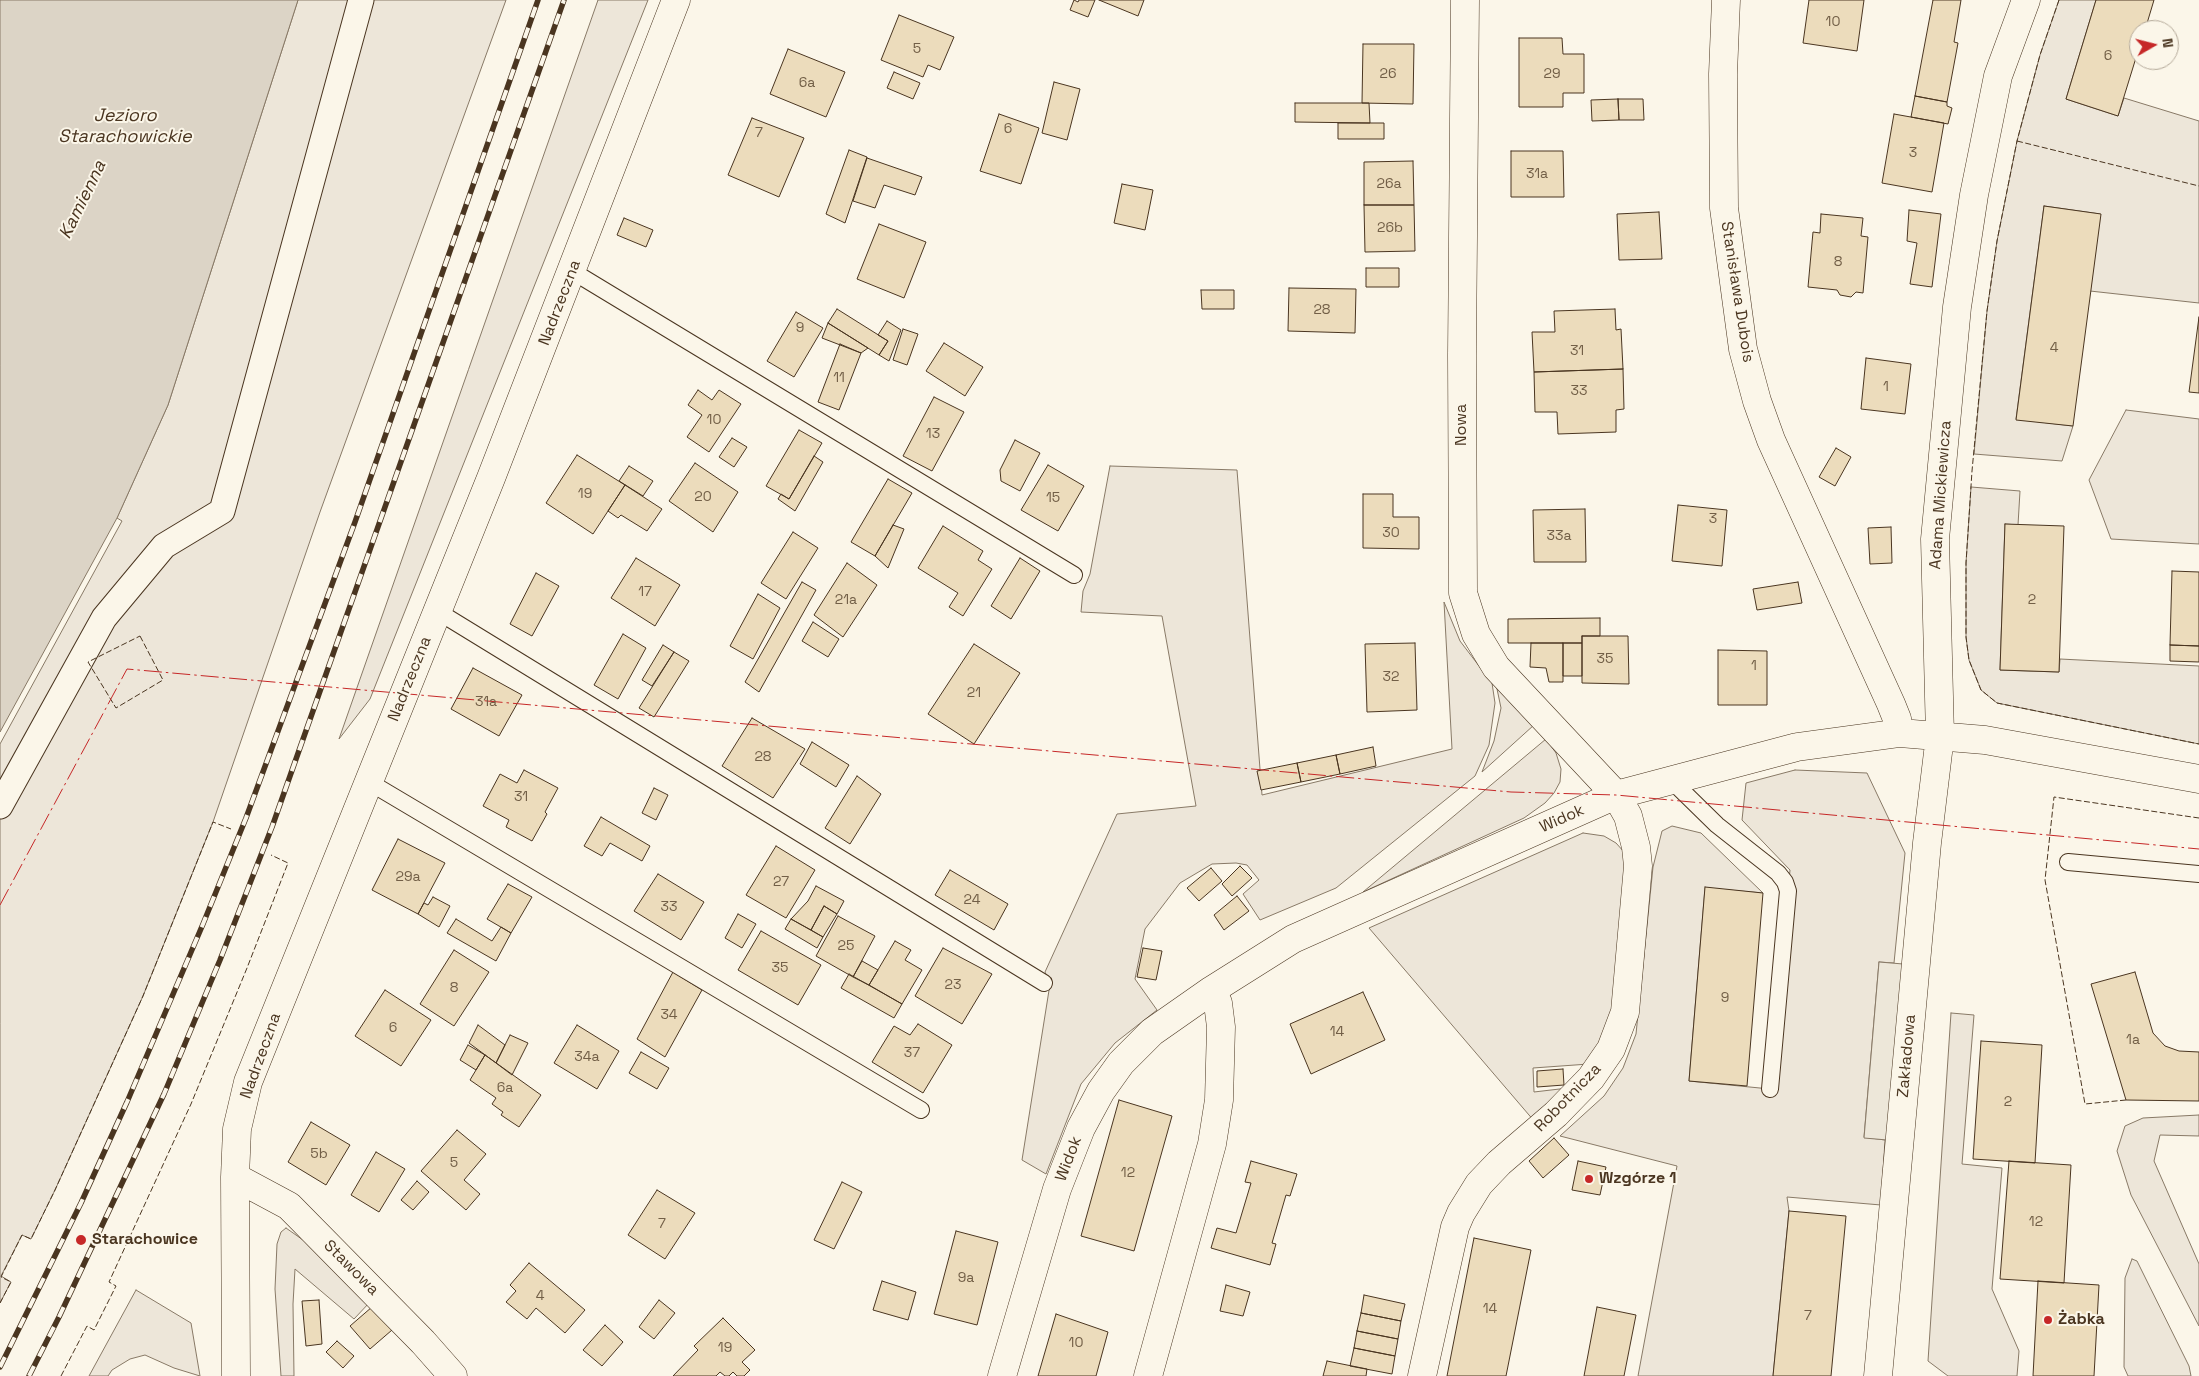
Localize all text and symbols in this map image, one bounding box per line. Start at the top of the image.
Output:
house number: 10 [1826,14,1840,30]
north arrow [2129,20,2179,70]
text: N [2158,37,2177,49]
house number: 5 [913,41,921,57]
house number: 6 [2104,48,2112,64]
house number: 26 [1379,66,1397,82]
house number: 29 [1544,66,1560,82]
house number: 6a [799,75,815,91]
water label: Jezioro Starachowickie [58,105,192,148]
house number: 6 [1004,121,1012,137]
house number: 7 [755,125,763,141]
house number: 3 [1909,145,1917,161]
water label: Kamienna [55,157,111,243]
house number: 31a [1526,166,1548,182]
house number: 26a [1376,176,1402,192]
house number: 26b [1377,220,1403,236]
street label: Stanisława Dubois [1716,220,1758,364]
house number: 8 [1834,254,1842,270]
street label: Nadrzeczna [535,258,585,348]
house number: 28 [1313,302,1331,318]
house number: 9 [796,320,804,336]
house number: 4 [2050,340,2058,356]
house number: 31 [1570,343,1584,359]
house number: 11 [833,370,845,386]
house number: 1 [1883,379,1889,395]
house number: 33 [1571,383,1587,399]
street label: Nowa [1452,404,1472,446]
house number: 10 [707,412,721,428]
street label: Adama Mickiewicza [1926,420,1956,570]
house number: 13 [926,426,940,442]
house number: 19 [578,486,592,502]
house number: 20 [694,489,712,505]
house number: 15 [1046,490,1060,506]
house number: 3 [1709,511,1717,527]
house number: 30 [1382,525,1400,541]
house number: 33a [1547,528,1571,544]
house number: 17 [638,584,652,600]
house number: 21a [835,592,857,608]
house number: 2 [2028,592,2036,608]
street label: Nadrzeczna [384,634,436,724]
house number: 35 [1597,651,1613,667]
house number: 1 [1751,658,1757,674]
house number: 32 [1383,669,1399,685]
house number: 21 [967,685,981,701]
house number: 31a [475,694,497,710]
house number: 28 [754,749,772,765]
house number: 31 [514,789,528,805]
street label: Widok [1537,801,1587,837]
house number: 29a [395,869,421,885]
house number: 27 [773,874,789,890]
house number: 24 [964,892,980,908]
house number: 33 [661,899,677,915]
house number: 25 [838,938,854,954]
house number: 35 [772,960,788,976]
house number: 23 [945,977,961,993]
house number: 8 [450,980,458,996]
house number: 9 [1721,990,1729,1006]
house number: 34 [660,1007,678,1023]
street label: Nadrzeczna [237,1010,285,1102]
street label: Zakładowa [1894,1014,1920,1098]
house number: 6 [389,1020,397,1036]
house number: 14 [1330,1024,1344,1040]
house number: 1a [2126,1032,2140,1048]
house number: 37 [904,1045,920,1061]
house number: 34a [574,1049,600,1065]
street label: Robotnicza [1531,1060,1605,1136]
house number: 6a [497,1080,513,1096]
house number: 2 [2004,1094,2012,1110]
street label: Widok [1052,1134,1086,1184]
house number: 5b [310,1146,328,1162]
house number: 5 [450,1155,458,1171]
house number: 12 [1121,1165,1135,1181]
place label: Wzgórze 1 [1599,1169,1677,1189]
marker: Wzgórze 1 [1583,1173,1595,1185]
house number: 12 [2029,1214,2043,1230]
house number: 7 [658,1216,666,1232]
place label: Starachowice [92,1230,198,1250]
marker: Starachowice [74,1233,88,1247]
street label: Stawowa [319,1236,383,1300]
house number: 9a [958,1270,974,1286]
house number: 4 [536,1288,544,1304]
house number: 14 [1483,1301,1497,1317]
house number: 7 [1804,1308,1812,1324]
place label: Żabka [2058,1310,2105,1330]
marker: Żabka [2042,1314,2054,1326]
house number: 10 [1069,1335,1083,1351]
house number: 19 [718,1340,732,1356]

